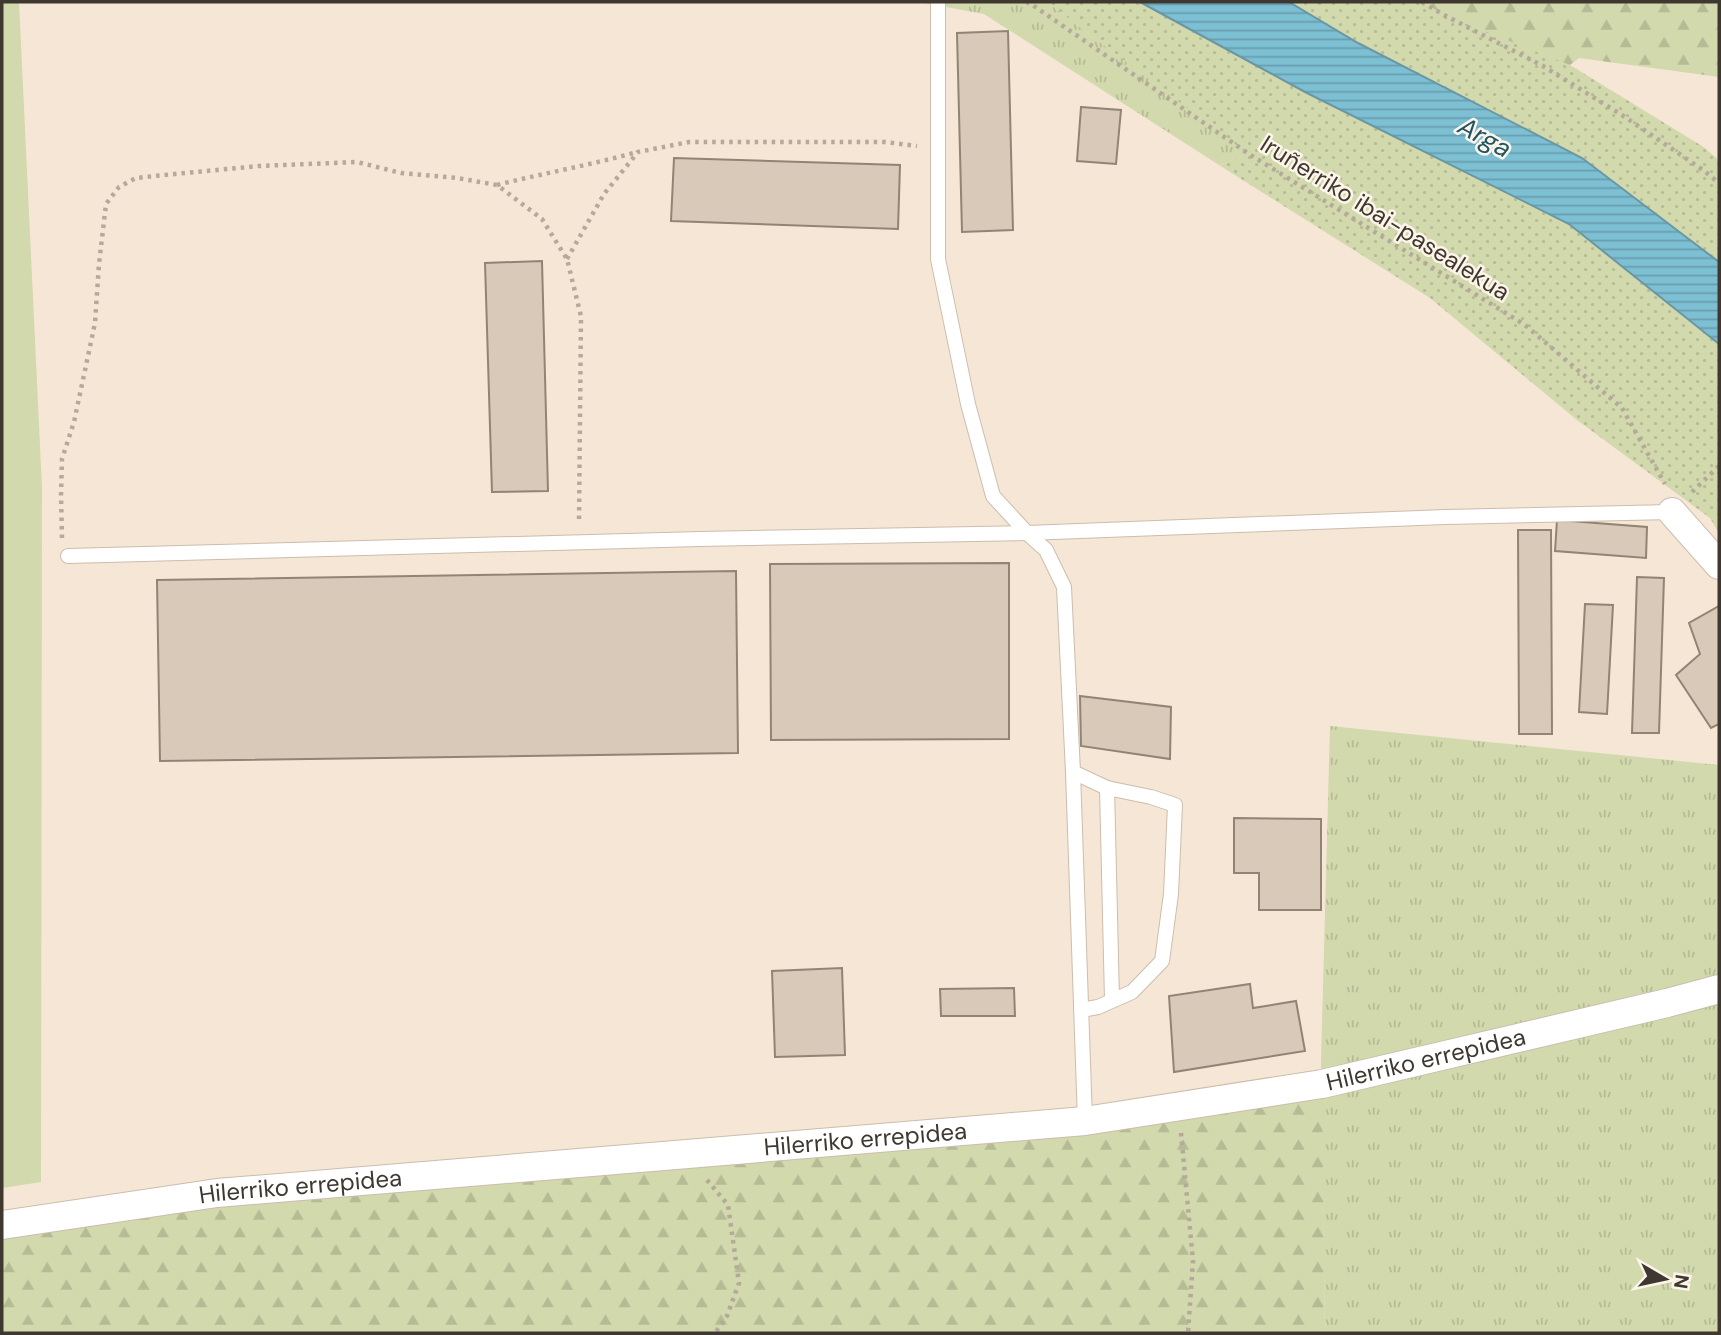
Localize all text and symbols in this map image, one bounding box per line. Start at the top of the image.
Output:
water label: Arga [1452,108,1518,165]
street label: Iruñerriko ibai-pasealekua [1255,128,1516,307]
street label: Hilerriko errepidea [1323,1021,1529,1097]
street label: Hilerriko errepidea [763,1115,968,1163]
street label: Hilerriko errepidea [197,1162,403,1211]
north arrow [1630,1244,1700,1314]
text: N [1668,1273,1695,1290]

